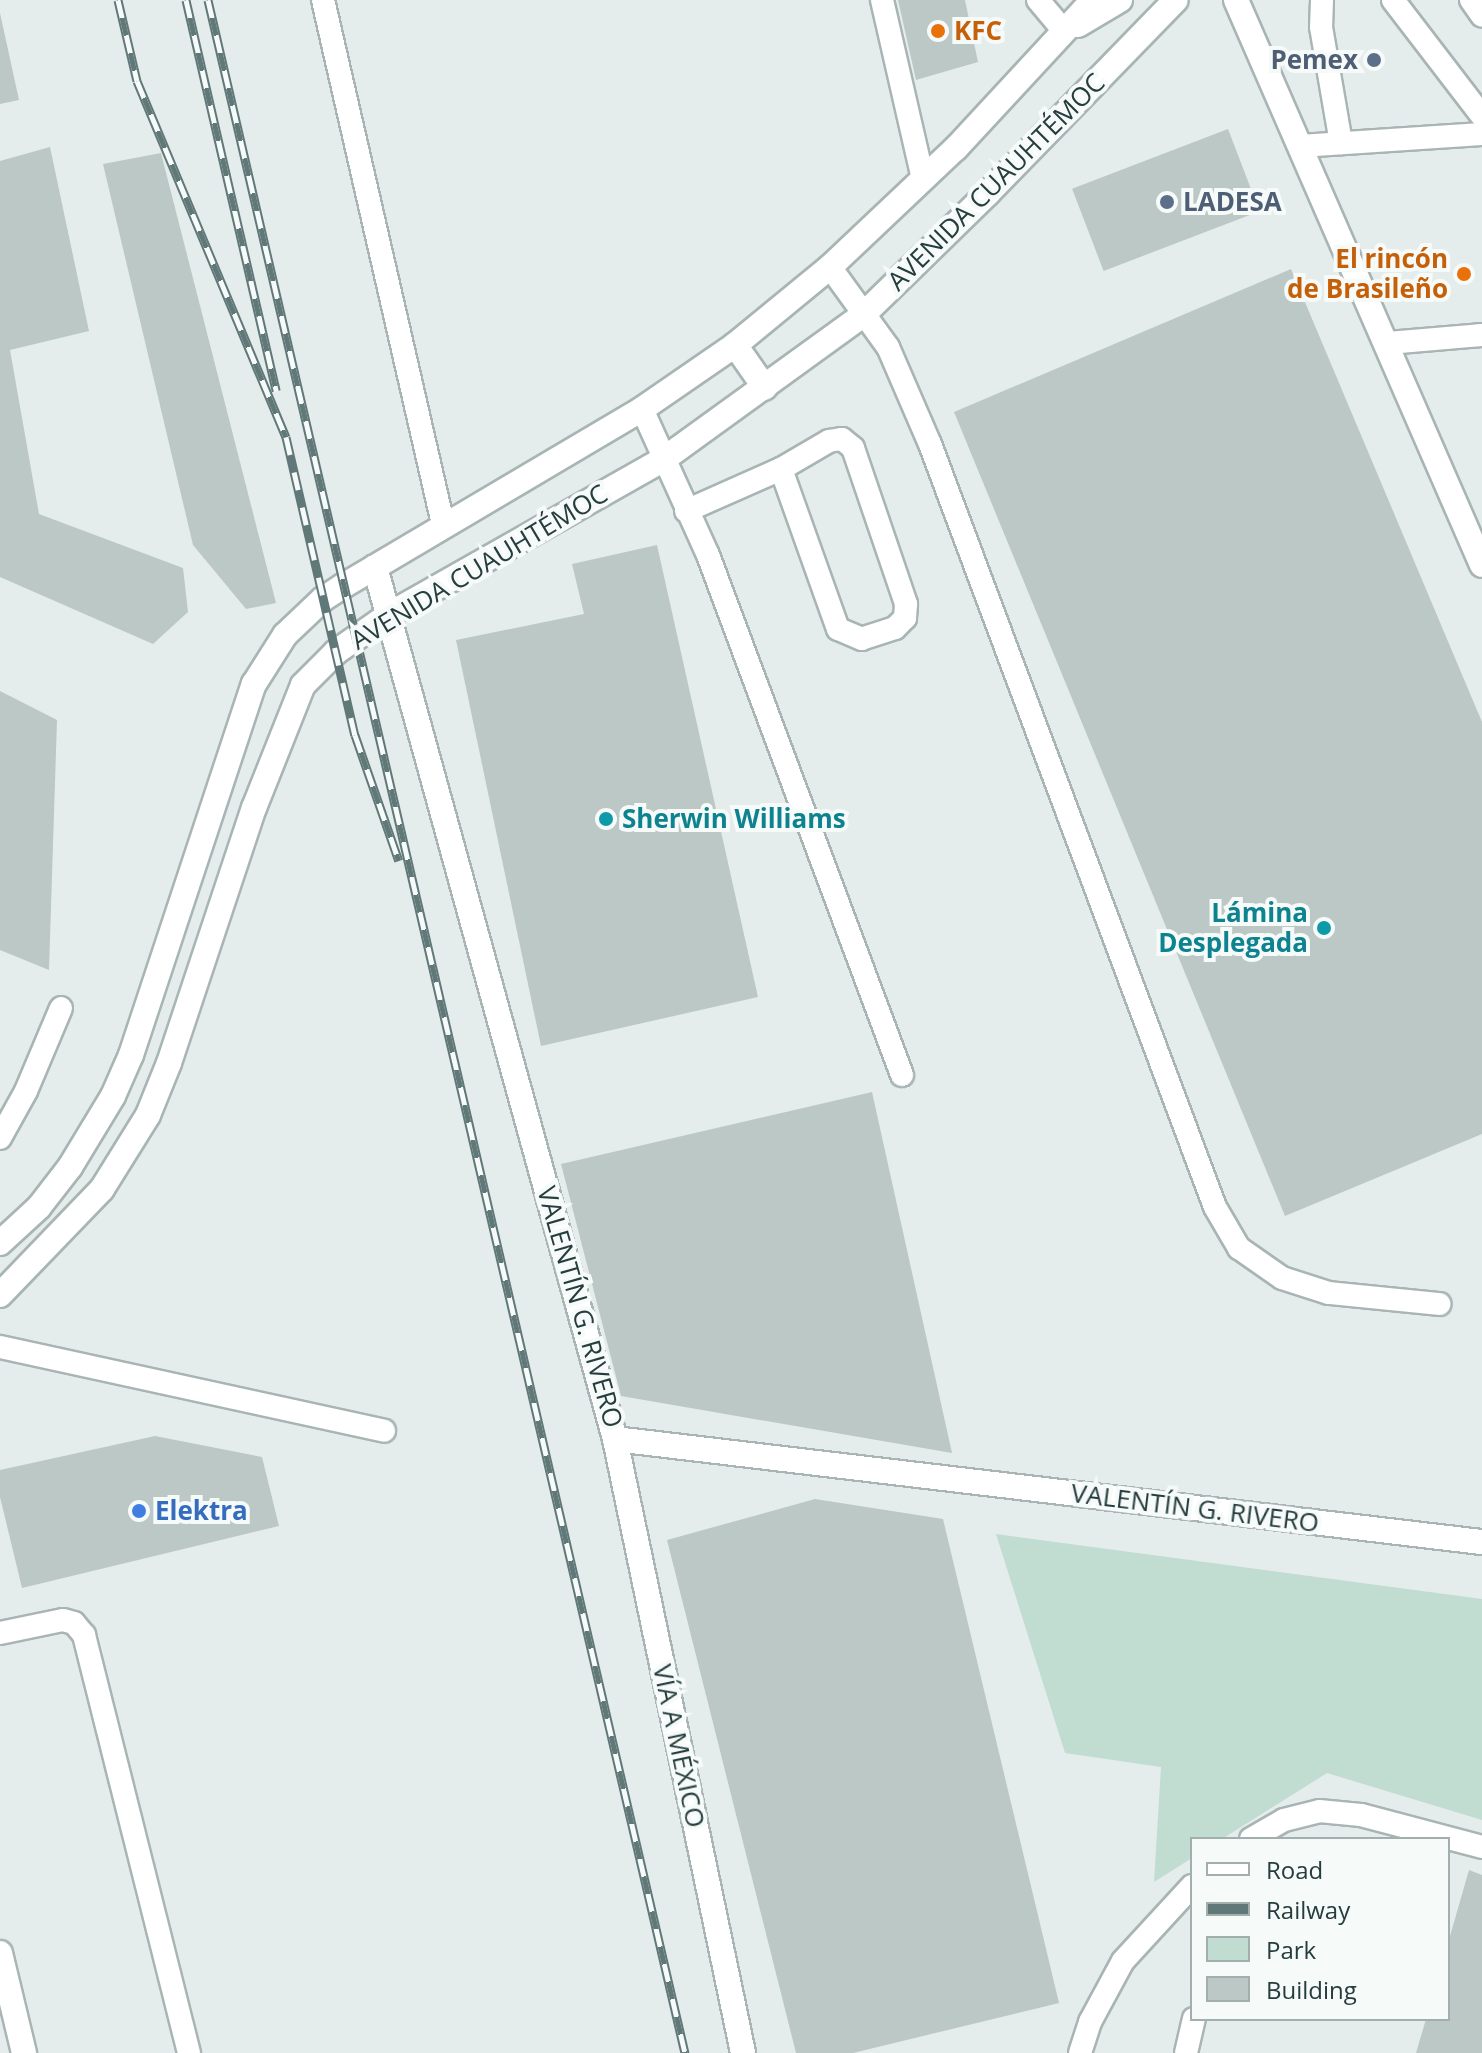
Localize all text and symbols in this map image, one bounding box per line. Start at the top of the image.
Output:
place label: KFC [954,15,1002,47]
marker: KFC [929,22,947,40]
place label: Pemex [1270,44,1358,76]
marker: Pemex [1365,51,1383,69]
street label: AVENIDA CUAUHTÉMOC [881,67,1111,297]
place label: LADESA [1183,186,1282,218]
marker: LADESA [1158,193,1176,211]
place label: El rincón de Brasileño [1287,243,1448,304]
marker: El rincón de Brasileño [1455,265,1473,283]
street label: AVENIDA CUAUHTÉMOC [345,478,613,656]
place label: Sherwin Williams [622,803,846,835]
marker: Sherwin Williams [597,810,615,828]
place label: Lámina Desplegada [1158,897,1308,958]
marker: Lámina Desplegada [1315,919,1333,937]
street label: VALENTÍN G. RIVERO [531,1183,629,1431]
street label: VALENTÍN G. RIVERO [1069,1477,1321,1539]
place label: Elektra [155,1495,248,1527]
marker: Elektra [130,1502,148,1520]
street label: VÍA A MÉXICO [646,1662,712,1830]
legend [1190,1837,1450,2021]
text: Road [1266,1853,1323,1886]
text: Railway [1266,1893,1350,1926]
text: Park [1266,1933,1316,1966]
text: Building [1266,1973,1357,2006]

